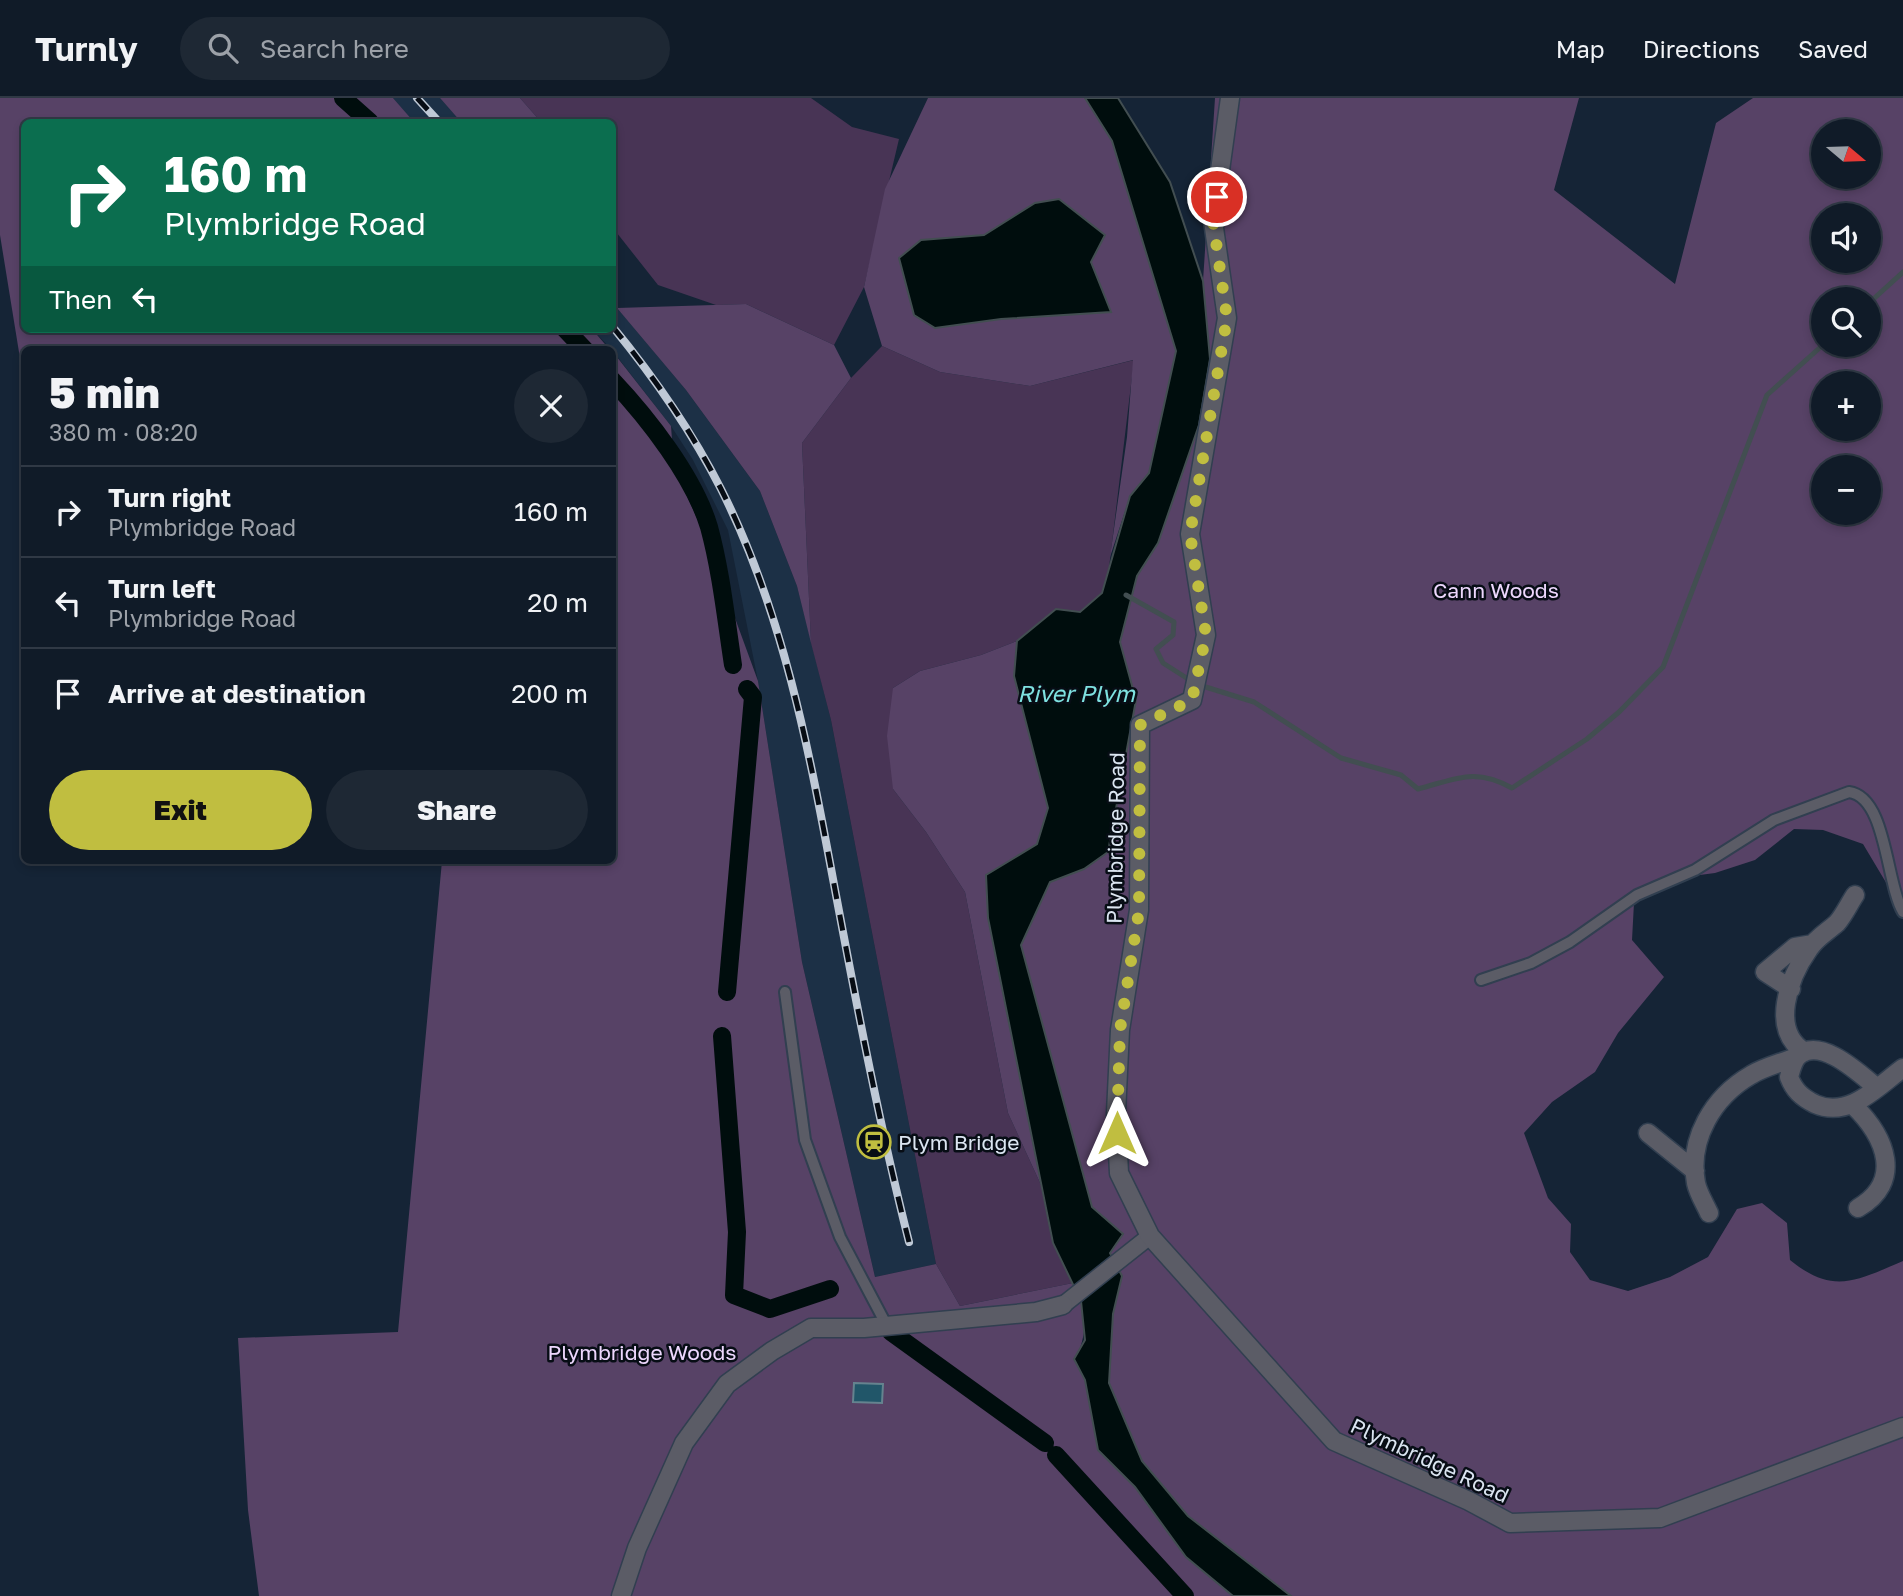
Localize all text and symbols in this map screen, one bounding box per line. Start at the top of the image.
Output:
search box [180,17,670,80]
text: Turnly [35,29,138,68]
icon: search [204,29,242,67]
text: Search here [260,33,409,64]
text: Map [1556,34,1605,63]
text: Directions [1643,34,1760,63]
text: Saved [1798,34,1868,63]
north arrow [1811,119,1881,189]
map controls [1811,119,1881,525]
text: 160 m [164,144,307,203]
icon: right [49,147,140,238]
pin [1187,167,1247,227]
icon: arrive [1198,178,1236,216]
button: sound [1811,203,1881,273]
text: Plymbridge Road [164,204,426,242]
icon: left [126,280,164,318]
text: Then [49,284,112,315]
button: search [1811,287,1881,357]
text: 5 min [49,367,160,417]
button: close [514,369,588,443]
button: + [1811,371,1881,441]
text: 380 m · 08:20 [49,418,198,446]
button: − [1811,455,1881,525]
text: Turn right [108,482,231,513]
icon: right [49,493,87,531]
text: 160 m [514,496,588,527]
text: Plymbridge Road [108,513,296,541]
text: Turn left [108,573,216,604]
park label: Cann Woods [1433,577,1559,603]
icon: left [49,584,87,622]
text: 20 m [527,587,588,618]
text: Plymbridge Road [108,604,296,632]
icon: arrive [49,675,87,713]
text: Arrive at destination [108,678,366,709]
text: 200 m [511,678,588,709]
water label: River Plym [1017,679,1136,707]
street label: Plymbridge Road [1101,752,1129,924]
button: Exit [49,770,312,850]
button: Share [326,770,588,850]
position arrow [1080,1096,1154,1170]
station icon: Plym Bridge [855,1123,893,1161]
place label: Plym Bridge [898,1129,1020,1155]
park label: Plymbridge Woods [548,1339,736,1365]
street label: Plymbridge Road [1347,1412,1513,1508]

